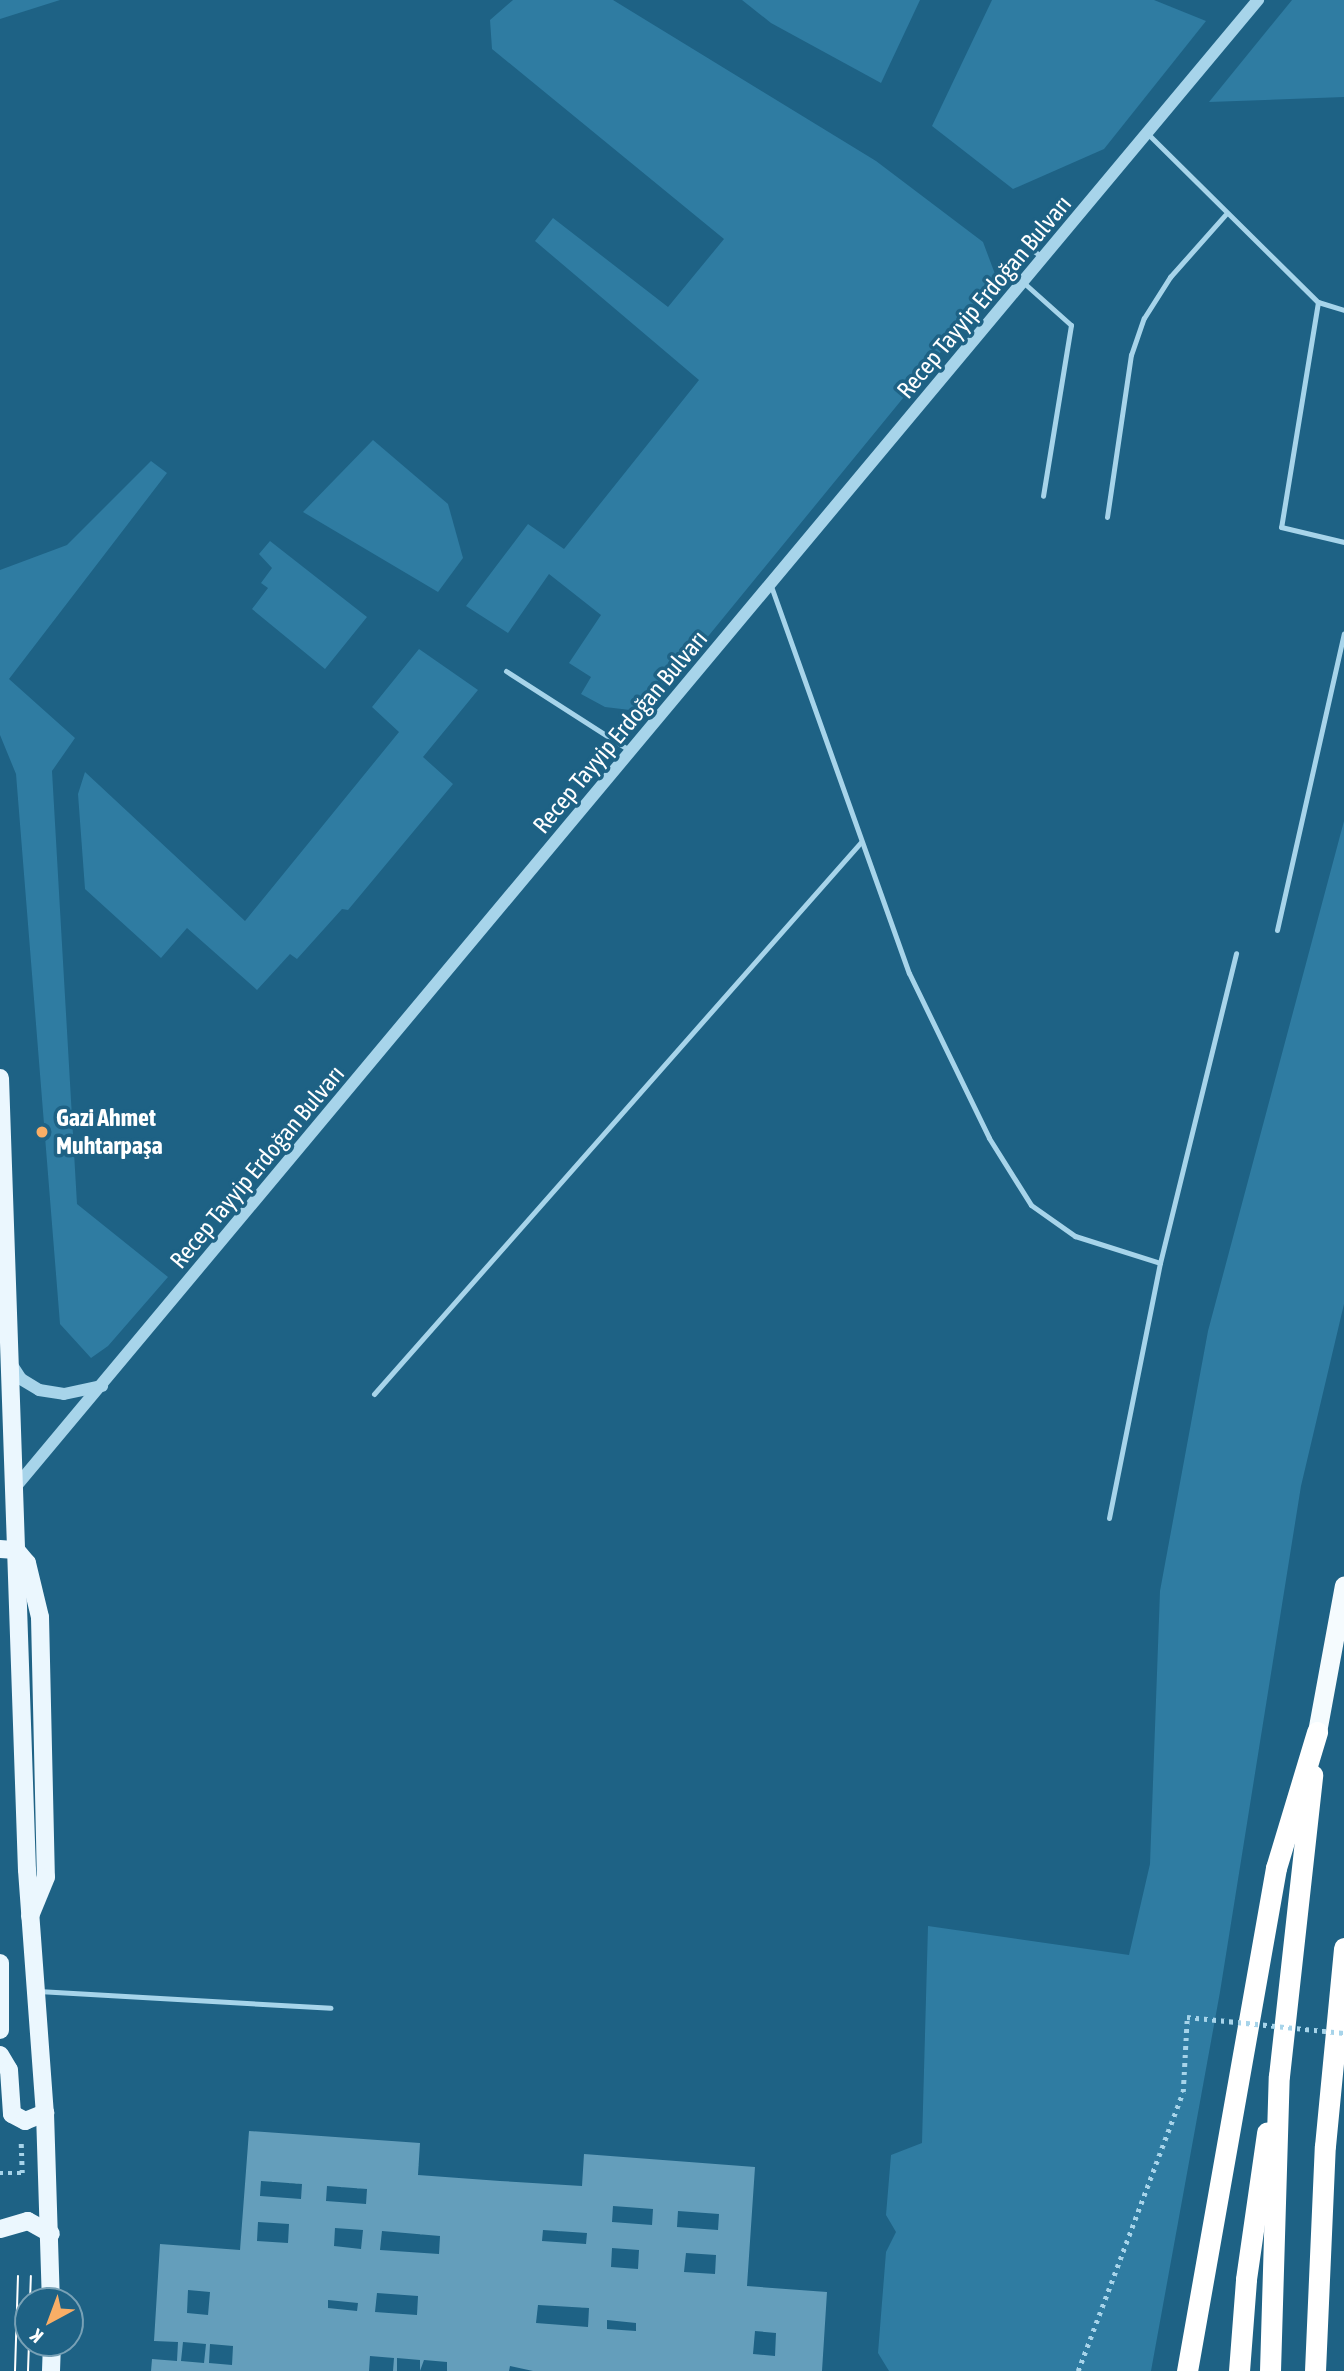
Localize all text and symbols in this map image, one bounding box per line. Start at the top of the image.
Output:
street label: Recep Tayyip Erdoğan Bulvarı [891,190,1077,404]
street label: Recep Tayyip Erdoğan Bulvarı [527,625,713,839]
street label: Recep Tayyip Erdoğan Bulvarı [164,1060,350,1274]
place label: Gazi Ahmet Muhtarpaşa [56,1104,163,1160]
marker: Gazi Ahmet Muhtarpaşa [34,1124,50,1140]
north arrow [14,2287,84,2357]
text: K [26,2325,47,2348]

